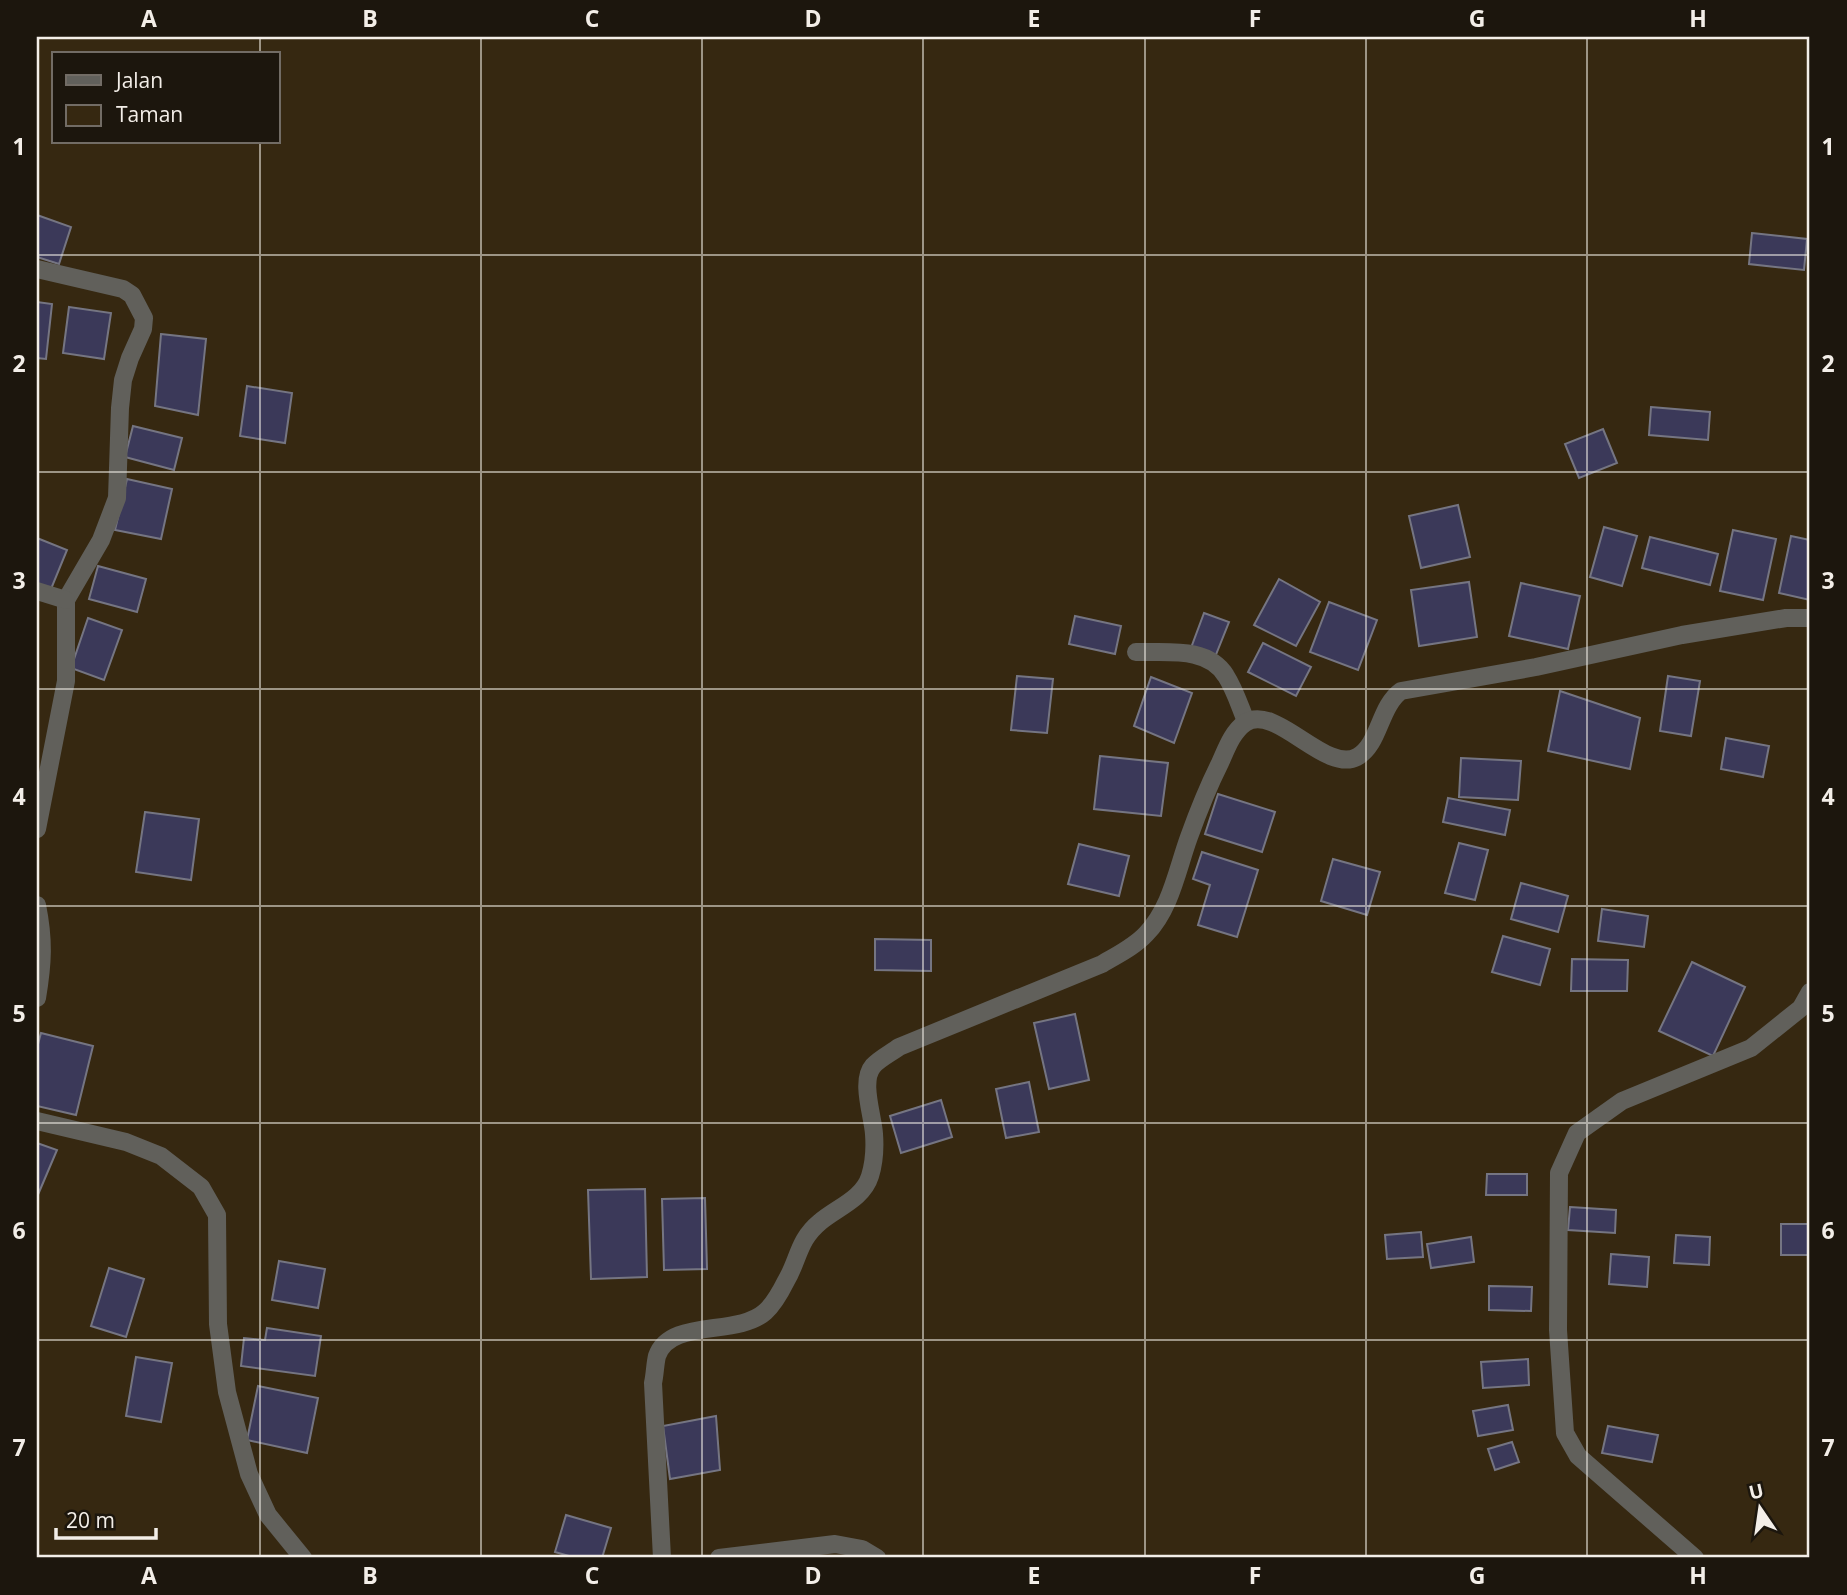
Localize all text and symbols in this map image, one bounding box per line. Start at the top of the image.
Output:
text: A [141,2,157,34]
text: B [362,2,378,34]
text: C [585,2,599,34]
text: D [804,2,822,34]
text: E [1028,2,1040,34]
text: F [1249,2,1261,34]
text: G [1469,2,1485,34]
text: H [1689,2,1707,34]
legend [52,52,280,144]
text: Jalan [114,66,163,94]
text: Taman [116,100,183,128]
text: 1 [12,130,26,162]
text: 1 [1821,130,1835,162]
text: 2 [12,347,26,379]
text: 2 [1821,347,1835,379]
text: 3 [12,564,26,596]
text: 3 [1821,564,1835,596]
text: 4 [12,780,26,812]
text: 4 [1821,780,1835,812]
text: 5 [12,997,26,1029]
text: 5 [1821,997,1835,1029]
text: 6 [12,1214,26,1246]
text: 6 [1821,1214,1835,1246]
text: 7 [12,1431,26,1463]
text: 7 [1821,1431,1835,1463]
north arrow [1724,1472,1794,1542]
text: U [1746,1477,1766,1506]
scale bar [56,1497,156,1541]
text: 20 m [66,1506,115,1534]
text: A [141,1559,157,1591]
text: B [362,1559,378,1591]
text: C [585,1559,599,1591]
text: D [804,1559,822,1591]
text: E [1028,1559,1040,1591]
text: F [1249,1559,1261,1591]
text: G [1469,1559,1485,1591]
text: H [1689,1559,1707,1591]

